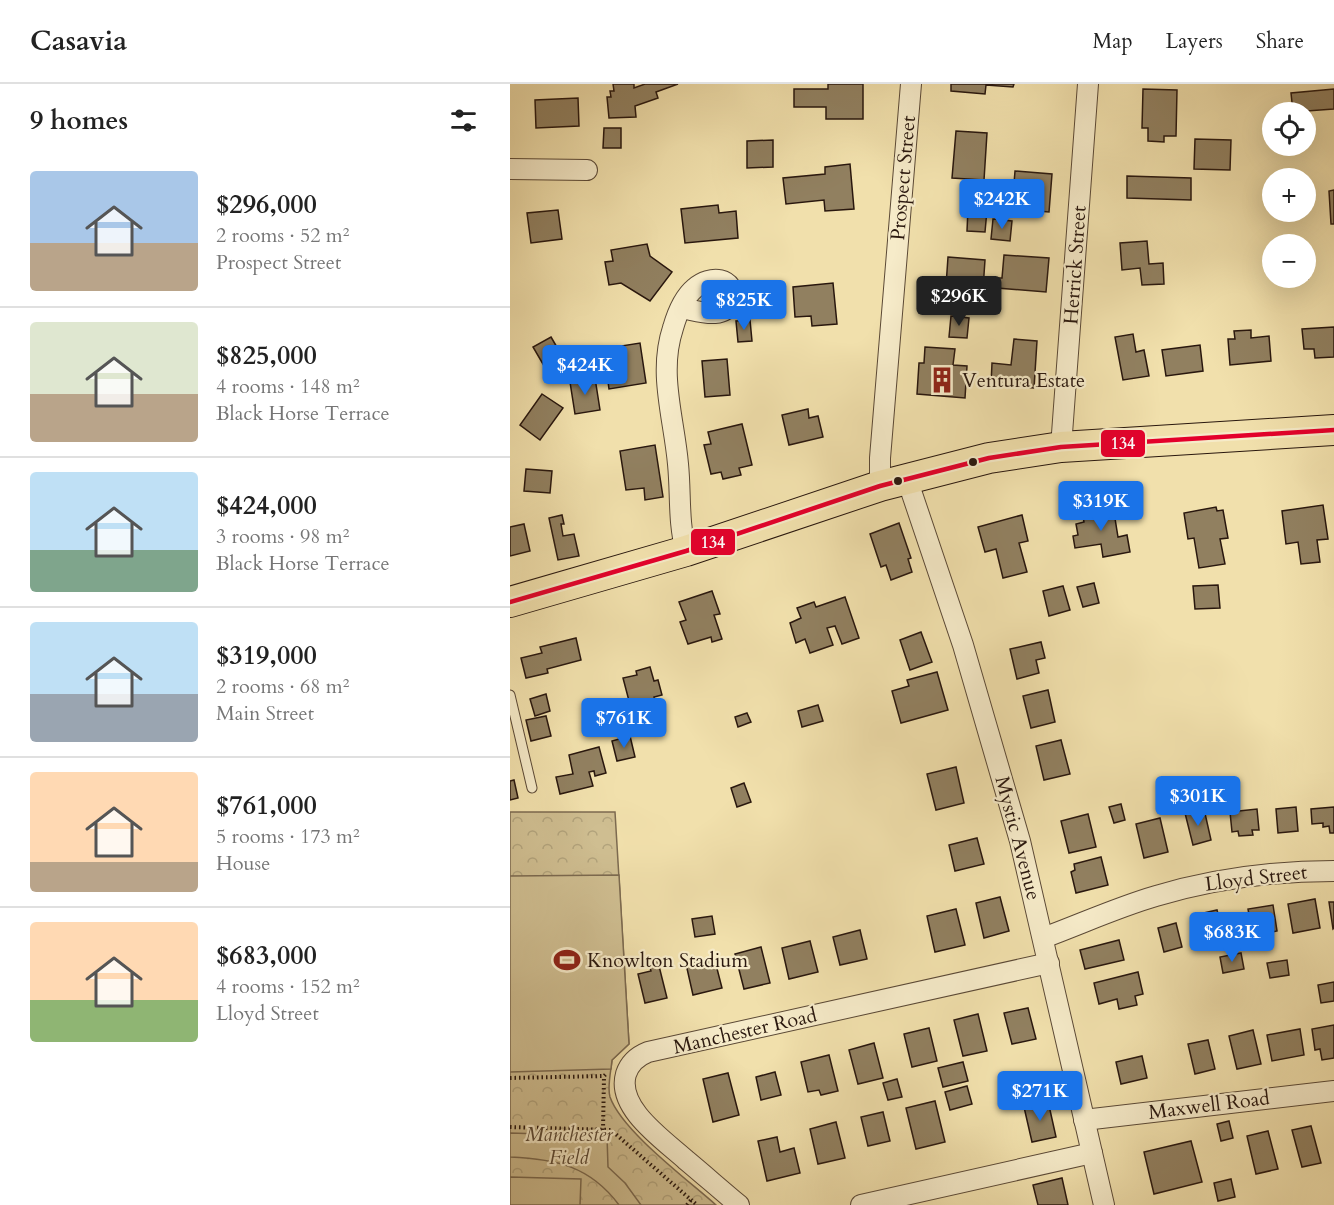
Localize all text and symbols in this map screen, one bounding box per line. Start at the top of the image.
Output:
text: Casavia [30,22,127,60]
text: Map [1093,27,1133,56]
text: Layers [1166,27,1223,56]
text: Share [1256,27,1304,56]
map controls [1262,102,1316,288]
button: locate [1262,102,1316,156]
text: 9 homes [30,103,128,138]
icon: filters [447,104,480,137]
street label: Prospect Street [884,114,922,242]
button: + [1262,168,1316,222]
pin: $242K [960,179,1044,230]
text: $242K [973,185,1031,212]
text: $296,000 [216,187,317,222]
icon: home [78,195,150,267]
street label: Herrick Street [1057,204,1093,325]
text: 2 rooms · 52 m² [216,222,349,249]
button: − [1262,234,1316,288]
text: Prospect Street [216,249,341,276]
pin: $296K [917,276,1001,327]
pin: $825K [702,280,786,331]
text: $296K [930,282,988,309]
text: $825K [715,286,773,313]
text: $825,000 [216,338,317,373]
pin: $424K [543,345,627,396]
icon: home [78,346,150,418]
text: $424K [556,351,614,378]
building icon: Ventura Estate [927,365,957,395]
place label: Ventura Estate [962,367,1085,394]
text: 4 rooms · 148 m² [216,373,360,400]
text: Black Horse Terrace [216,400,390,427]
line badge: 134 [1100,429,1146,458]
text: 134 [1111,433,1135,455]
unlabelled marker [967,456,979,468]
unlabelled marker [892,475,904,487]
pin: $319K [1059,481,1143,532]
text: $319K [1072,487,1130,514]
text: $424,000 [216,488,317,523]
icon: home [78,496,150,568]
text: 3 rooms · 98 m² [216,523,349,550]
line badge: 134 [690,528,736,556]
text: 134 [701,532,725,554]
text: Black Horse Terrace [216,550,390,577]
text: $319,000 [216,638,317,673]
icon: home [78,646,150,718]
text: 2 rooms · 68 m² [216,673,349,700]
pin: $761K [582,698,666,749]
text: Main Street [216,700,314,727]
text: $761K [595,704,653,731]
street label: Mystic Avenue [988,773,1048,903]
pin: $301K [1156,776,1240,827]
text: $301K [1169,782,1227,809]
text: $761,000 [216,788,317,823]
icon: home [78,796,150,868]
text: 5 rooms · 173 m² [216,823,360,850]
text: House [216,850,270,877]
street label: Lloyd Street [1203,858,1309,898]
pin: $683K [1190,912,1274,963]
text: $683K [1203,918,1261,945]
text: $683,000 [216,938,317,973]
sports icon: Knowlton Stadium [552,945,582,975]
icon: home [78,946,150,1018]
place label: Knowlton Stadium [587,947,748,974]
text: 4 rooms · 152 m² [216,973,360,1000]
text: Lloyd Street [216,1000,319,1027]
street label: Manchester Road [670,1001,820,1061]
pin: $271K [998,1071,1082,1122]
text: $271K [1011,1077,1069,1104]
street label: Maxwell Road [1147,1084,1272,1126]
park label: Manchester Field [525,1121,614,1171]

